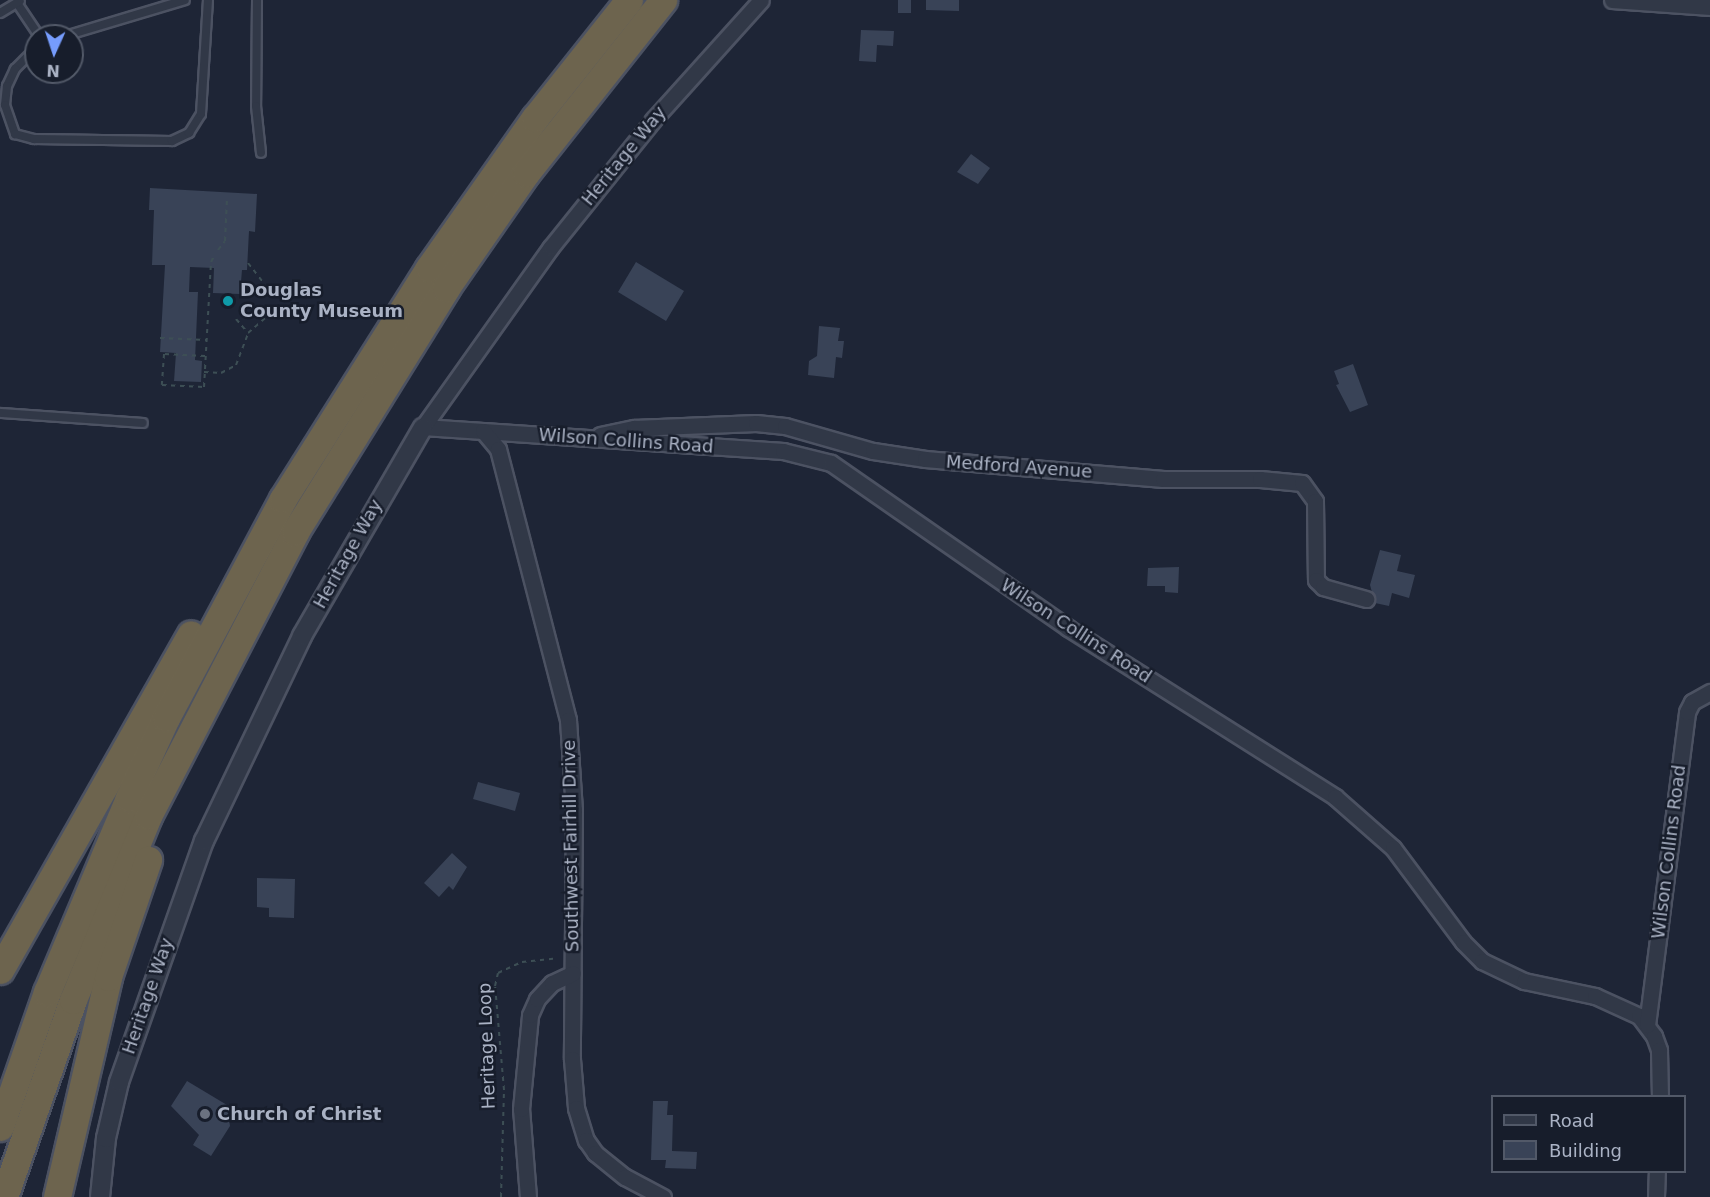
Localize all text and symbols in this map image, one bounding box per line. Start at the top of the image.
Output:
north arrow [24,24,84,84]
text: N [46,61,60,80]
street label: Heritage Way [577,102,671,210]
place label: Douglas County Museum [240,280,403,322]
marker: Douglas County Museum [221,294,235,308]
street label: Wilson Collins Road [538,424,714,458]
street label: Medford Avenue [945,451,1093,483]
street label: Heritage Way [309,496,387,612]
street label: Wilson Collins Road [997,574,1155,688]
street label: Southwest Fairhill Drive [558,740,584,952]
street label: Wilson Collins Road [1648,764,1690,940]
street label: Heritage Way [118,935,178,1057]
street label: Heritage Loop [474,982,500,1110]
legend [1491,1095,1686,1173]
place label: Church of Christ [217,1103,381,1125]
marker: Church of Christ [198,1107,212,1121]
text: Road [1549,1110,1594,1131]
text: Building [1549,1140,1622,1161]

